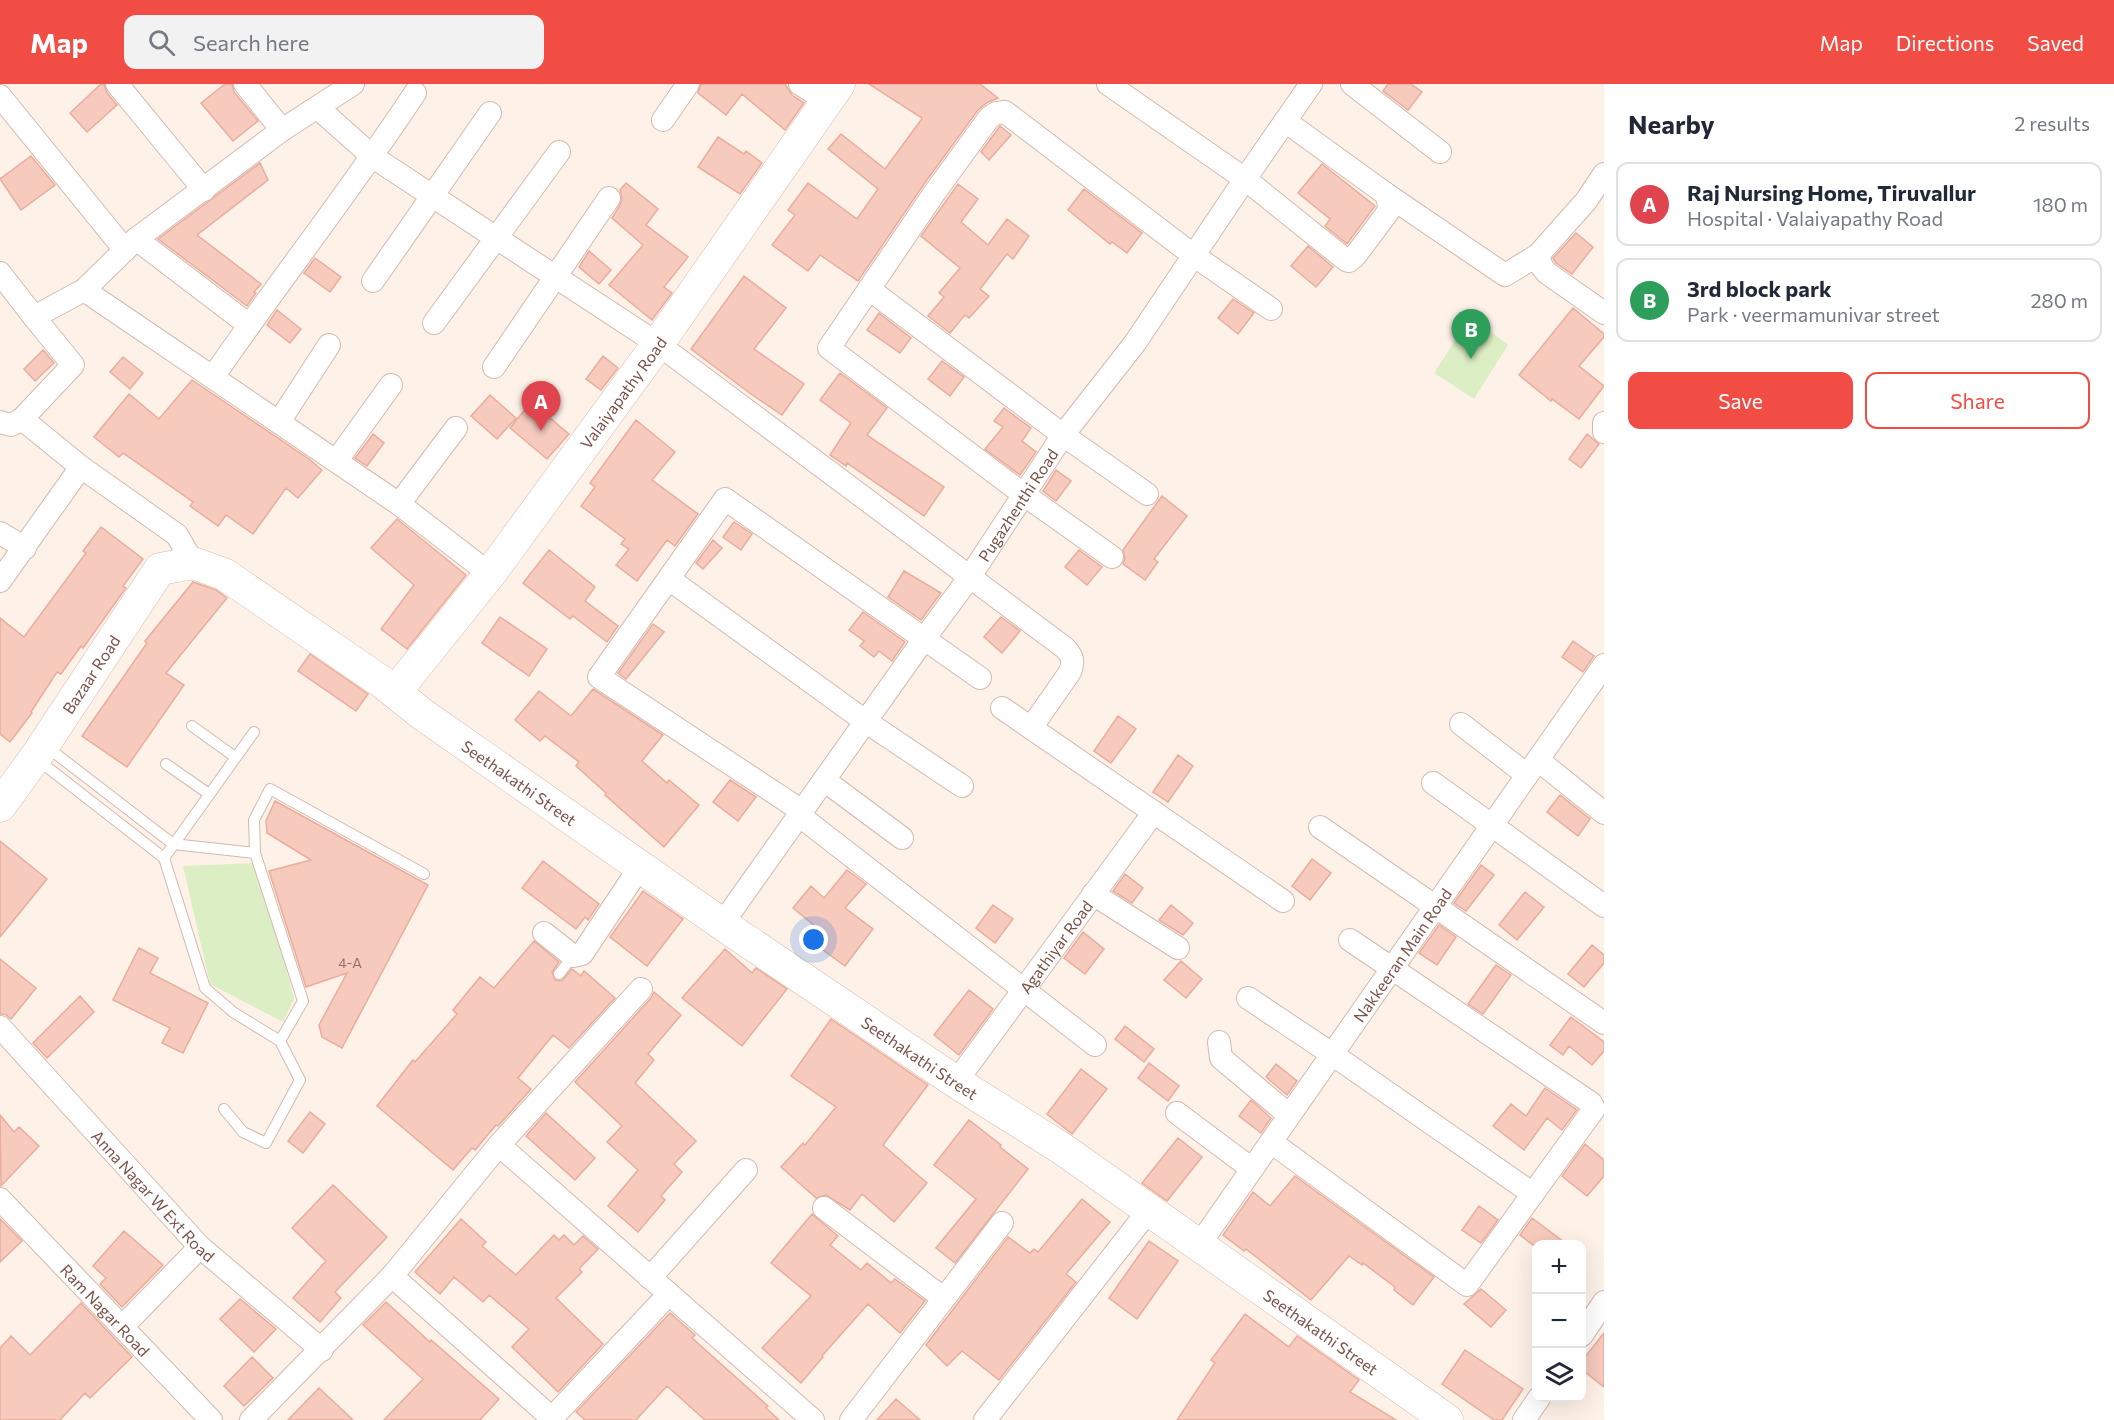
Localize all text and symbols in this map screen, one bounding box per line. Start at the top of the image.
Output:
search box [124,15,544,69]
text: Map [30,25,88,59]
icon: search [145,26,178,59]
text: Search here [193,29,309,56]
text: Map [1820,30,1863,55]
text: Directions [1896,30,1994,55]
text: Saved [2027,30,2084,55]
text: Nearby [1628,108,1715,139]
text: 2 results [2014,111,2090,135]
text: Raj Nursing Home, Tiruvallur [1687,179,1976,206]
text: A [1642,192,1657,216]
text: 180 m [2033,192,2088,216]
text: Hospital · Valaiyapathy Road [1687,206,1943,230]
text: 3rd block park [1687,275,1832,302]
text: B [1643,288,1656,312]
text: 280 m [2030,288,2088,312]
text: Park · veermamunivar street [1687,302,1940,326]
pin: B [1452,310,1490,359]
street label: Valaiyapathy Road [576,333,670,452]
button: Save [1628,372,1853,429]
button: Share [1865,372,2090,429]
pin: A [522,382,560,431]
street label: Pugazhenthi Road [973,445,1061,565]
street label: Bazaar Road [58,631,123,717]
street label: Seethakathi Street [458,736,581,829]
street label: Nakkeeran Main Road [1349,884,1455,1025]
street label: Agathiyar Road [1015,896,1096,997]
your location [799,925,828,954]
house number: 4-A [338,954,362,971]
street label: Seethakathi Street [858,1012,982,1103]
street label: Anna Nagar W Ext Road [88,1126,219,1265]
map controls [1532,1240,1586,1402]
button: + [1532,1240,1586,1294]
street label: Ram Nagar Road [57,1260,154,1360]
street label: Seethakathi Street [1260,1285,1382,1378]
button: − [1532,1294,1586,1348]
button: layers [1532,1348,1586,1402]

